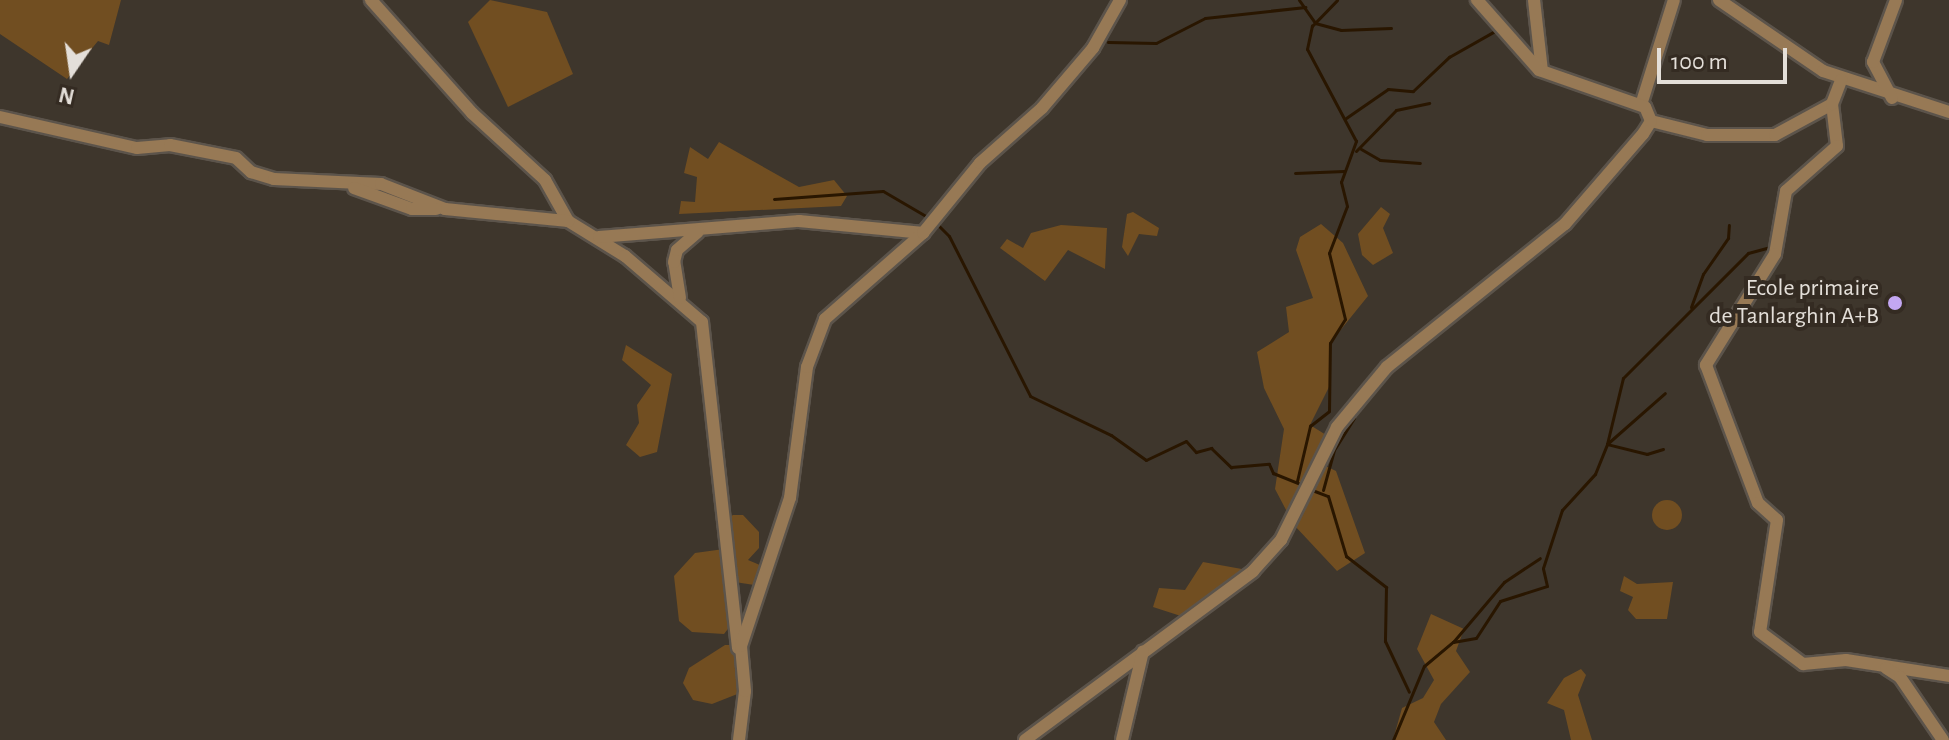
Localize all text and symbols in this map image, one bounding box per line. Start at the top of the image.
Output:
north arrow [32,32,112,112]
scale bar [1661,32,1791,82]
text: 100 m [1671,50,1728,74]
text: N [57,83,77,108]
place label: Ecole primaire de Tanlarghin A+B [1709,275,1879,331]
marker: Ecole primaire de Tanlarghin A+B [1886,294,1904,312]

